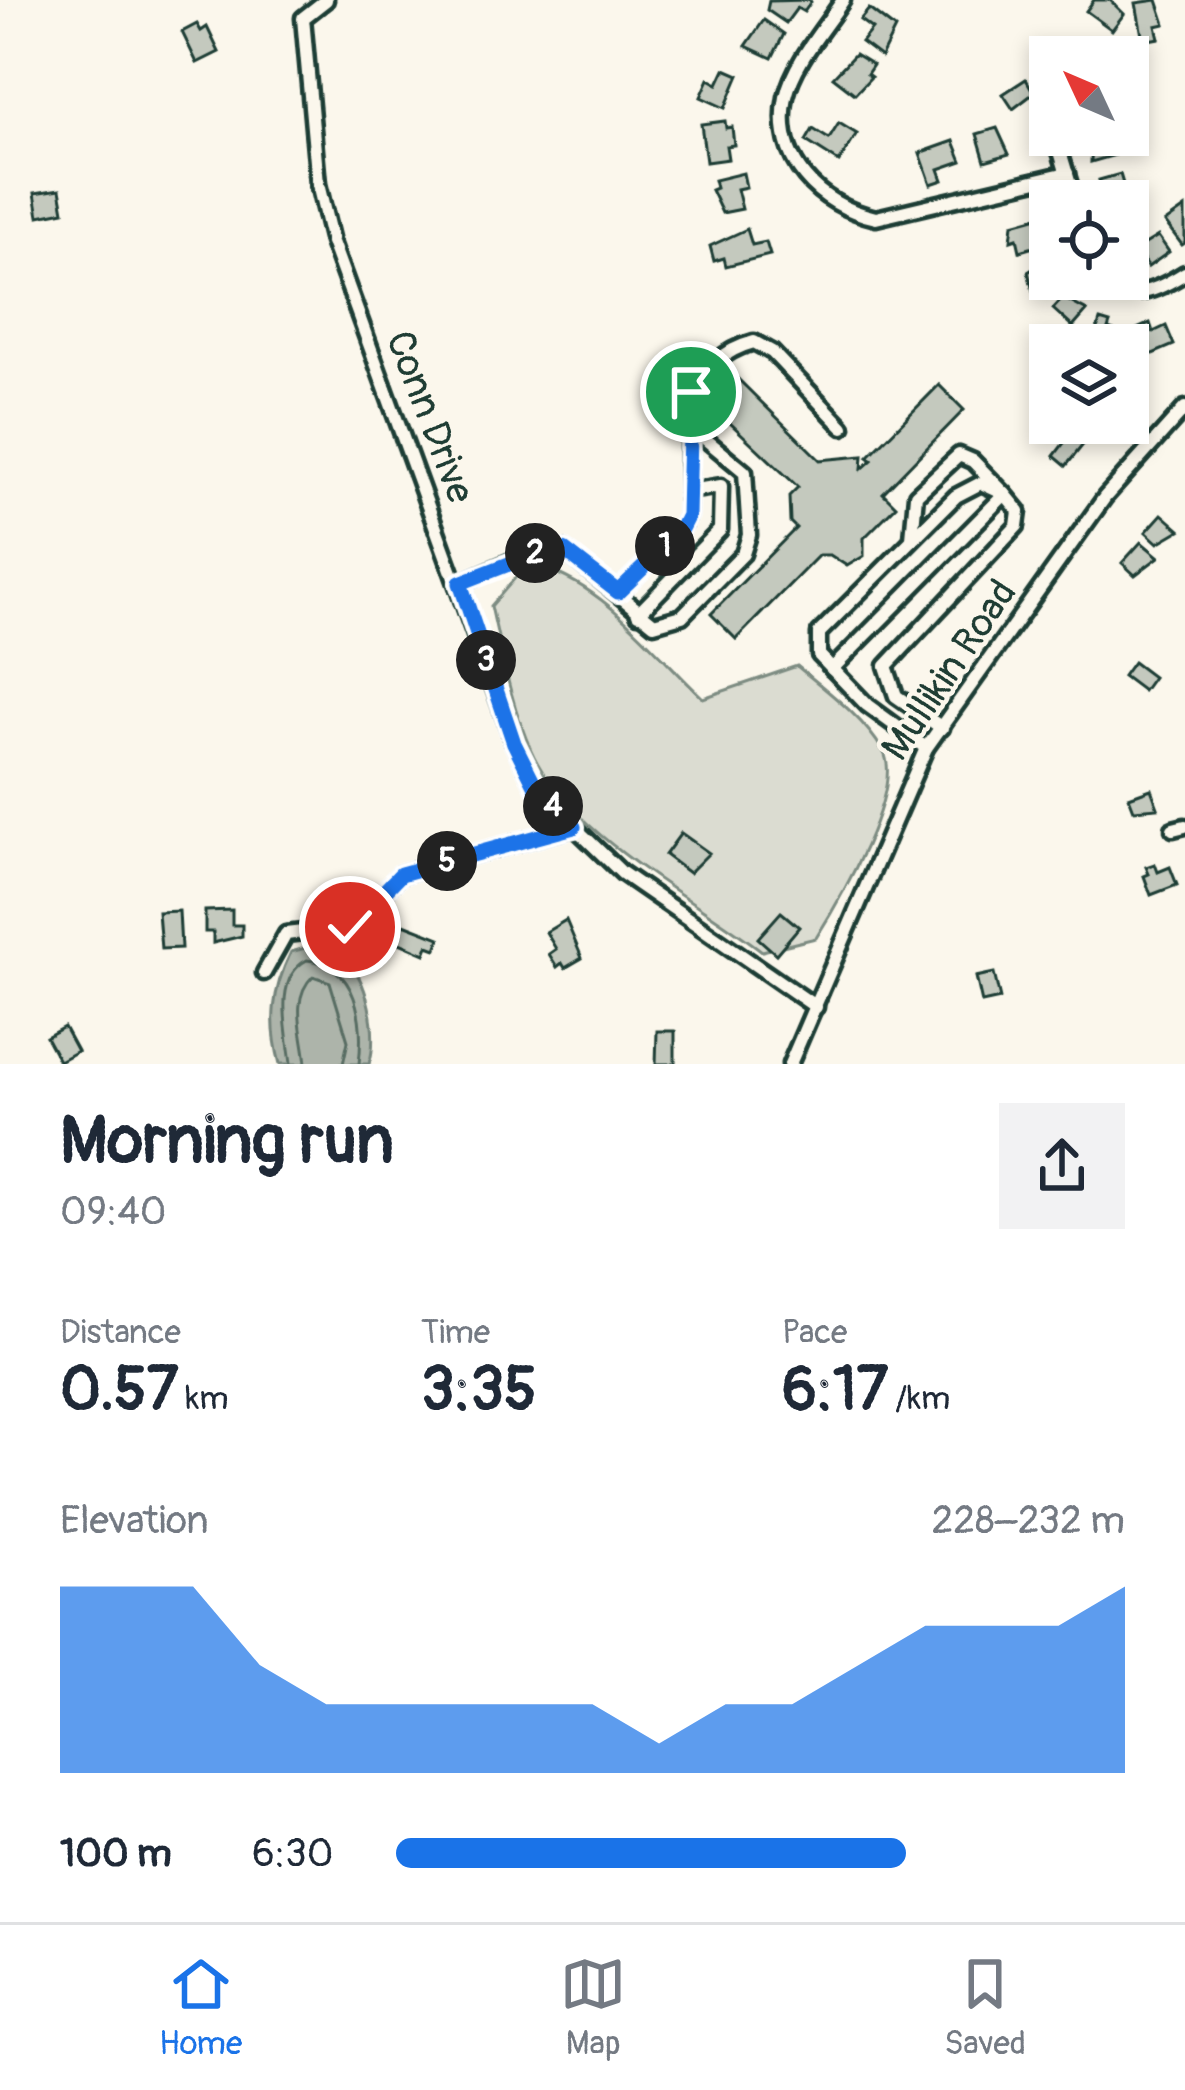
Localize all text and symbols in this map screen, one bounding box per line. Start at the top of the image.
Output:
north arrow [1029,36,1149,156]
map controls [1029,36,1149,444]
button: locate [1029,180,1149,300]
street label: Conn Drive [375,324,485,510]
button: layers [1029,324,1149,444]
pin [640,341,742,443]
icon: arrive [658,359,724,425]
pin: 1 [635,516,695,576]
pin: 2 [505,523,565,583]
text: 1 [659,525,671,566]
text: 2 [526,532,544,573]
street label: Mullikin Road [871,570,1027,770]
pin: 3 [456,630,516,690]
text: 3 [477,639,495,680]
pin: 4 [523,776,583,836]
text: 4 [543,785,563,826]
pin: 5 [417,831,477,891]
text: 5 [438,840,456,881]
pin [299,876,401,978]
icon: check [317,894,383,960]
text: Morning run [60,1100,394,1183]
button: share [999,1103,1125,1229]
text: 09:40 [60,1187,166,1236]
text: Distance [60,1312,181,1353]
text: Time [421,1312,490,1353]
text: Pace [782,1312,847,1353]
text: 0.57 [60,1353,178,1428]
text: 3:35 [421,1353,537,1428]
text: 6:17 [782,1353,888,1428]
text: km [178,1378,229,1419]
text: /km [888,1378,950,1419]
text: Elevation [60,1496,209,1545]
text: 228–232 m [931,1496,1125,1545]
text: 100 m [60,1829,172,1878]
text: 6:30 [252,1829,334,1878]
tab: Home [159,1951,242,2064]
tab: Map [560,1951,626,2064]
tab: Saved [944,1951,1026,2064]

